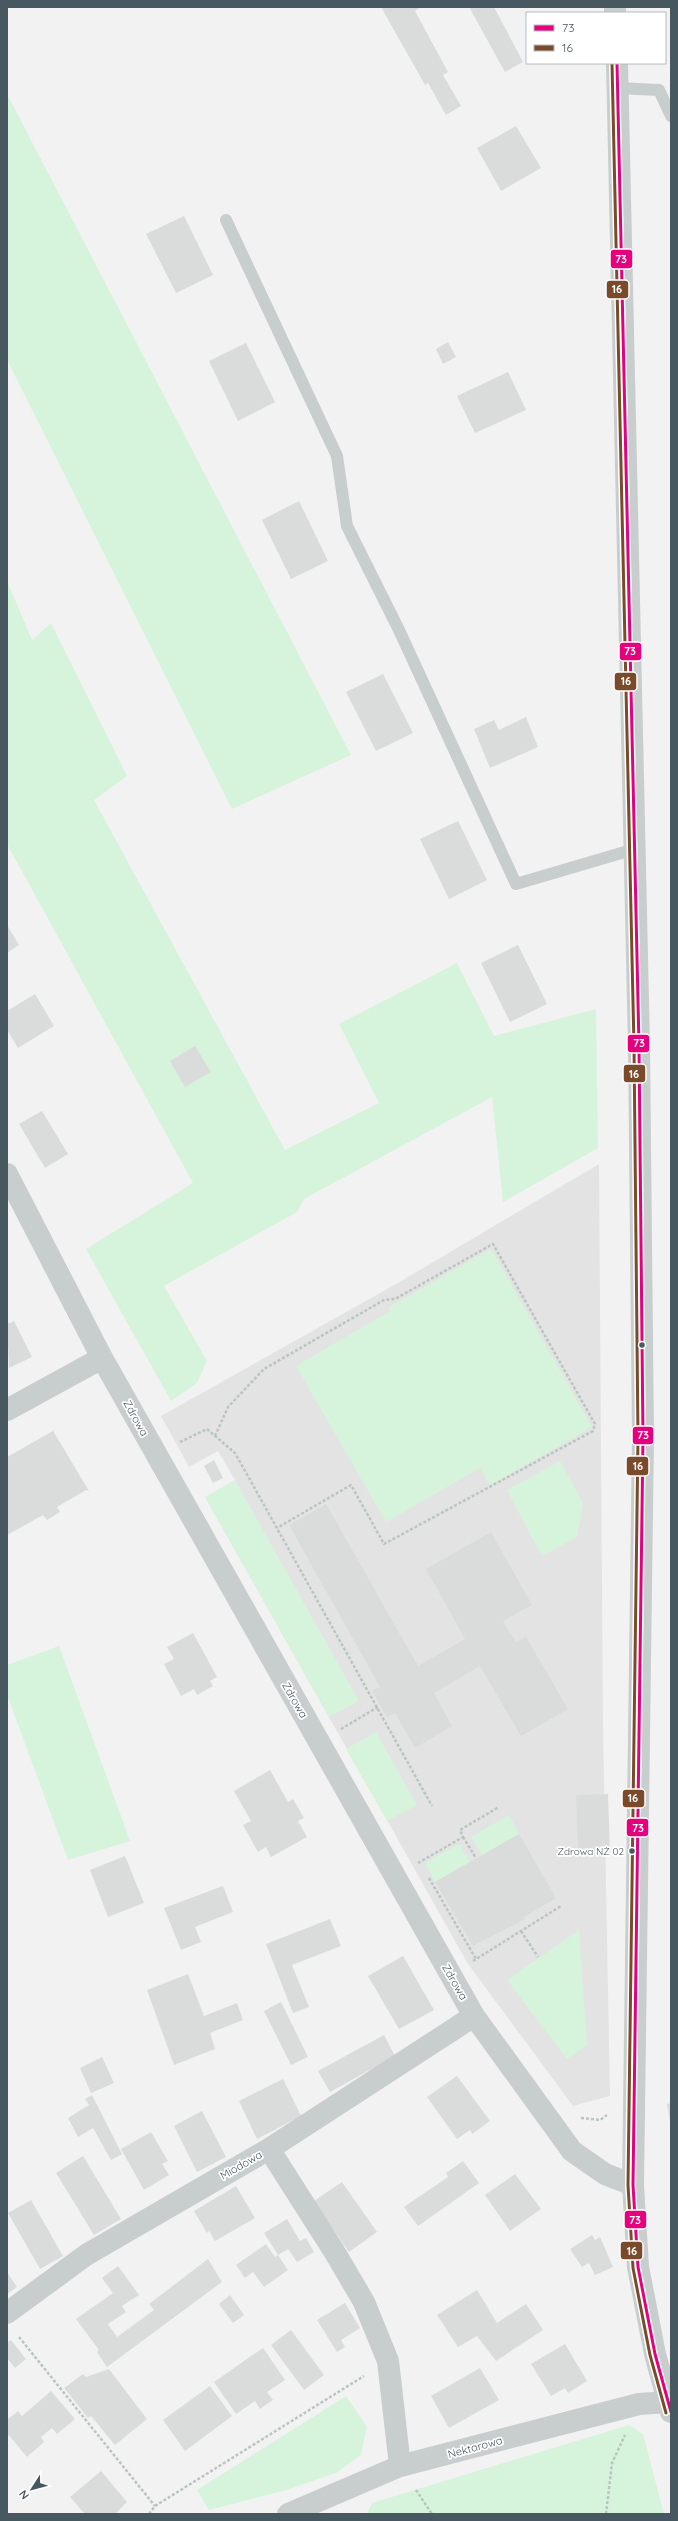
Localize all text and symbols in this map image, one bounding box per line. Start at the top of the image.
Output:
legend [526,12,666,64]
text: 73 [562,20,574,35]
text: 16 [562,40,573,55]
line badge: 73 [610,249,633,269]
text: 73 [615,252,627,266]
line badge: 16 [606,280,629,299]
text: 16 [612,282,622,296]
line badge: 73 [619,642,642,661]
text: 73 [624,644,636,658]
line badge: 16 [614,672,637,691]
text: 16 [621,674,631,688]
line badge: 73 [627,1034,650,1053]
text: 73 [633,1036,645,1050]
line badge: 16 [623,1064,646,1083]
text: 16 [629,1067,639,1081]
unlabelled marker [637,1340,647,1350]
street label: Zdrowa [120,1397,152,1439]
line badge: 73 [632,1426,654,1445]
text: 73 [637,1428,649,1442]
line badge: 16 [626,1456,649,1476]
text: 16 [633,1459,643,1473]
street label: Zdrowa [279,1679,311,1721]
line badge: 16 [622,1789,645,1808]
text: 16 [628,1791,638,1805]
line badge: 73 [626,1818,649,1837]
text: 73 [632,1821,644,1835]
place label: Zdrowa NŻ 02 [558,1845,624,1858]
marker: Zdrowa NŻ 02 [627,1846,637,1856]
street label: Zdrowa [439,1961,471,2003]
street label: Miodowa [217,2147,265,2183]
line badge: 73 [624,2210,647,2229]
text: 73 [629,2213,641,2227]
line badge: 16 [620,2241,643,2260]
text: 16 [627,2244,637,2258]
street label: Nektarowa [446,2433,504,2461]
north arrow [12,2469,52,2509]
text: N [16,2487,32,2502]

